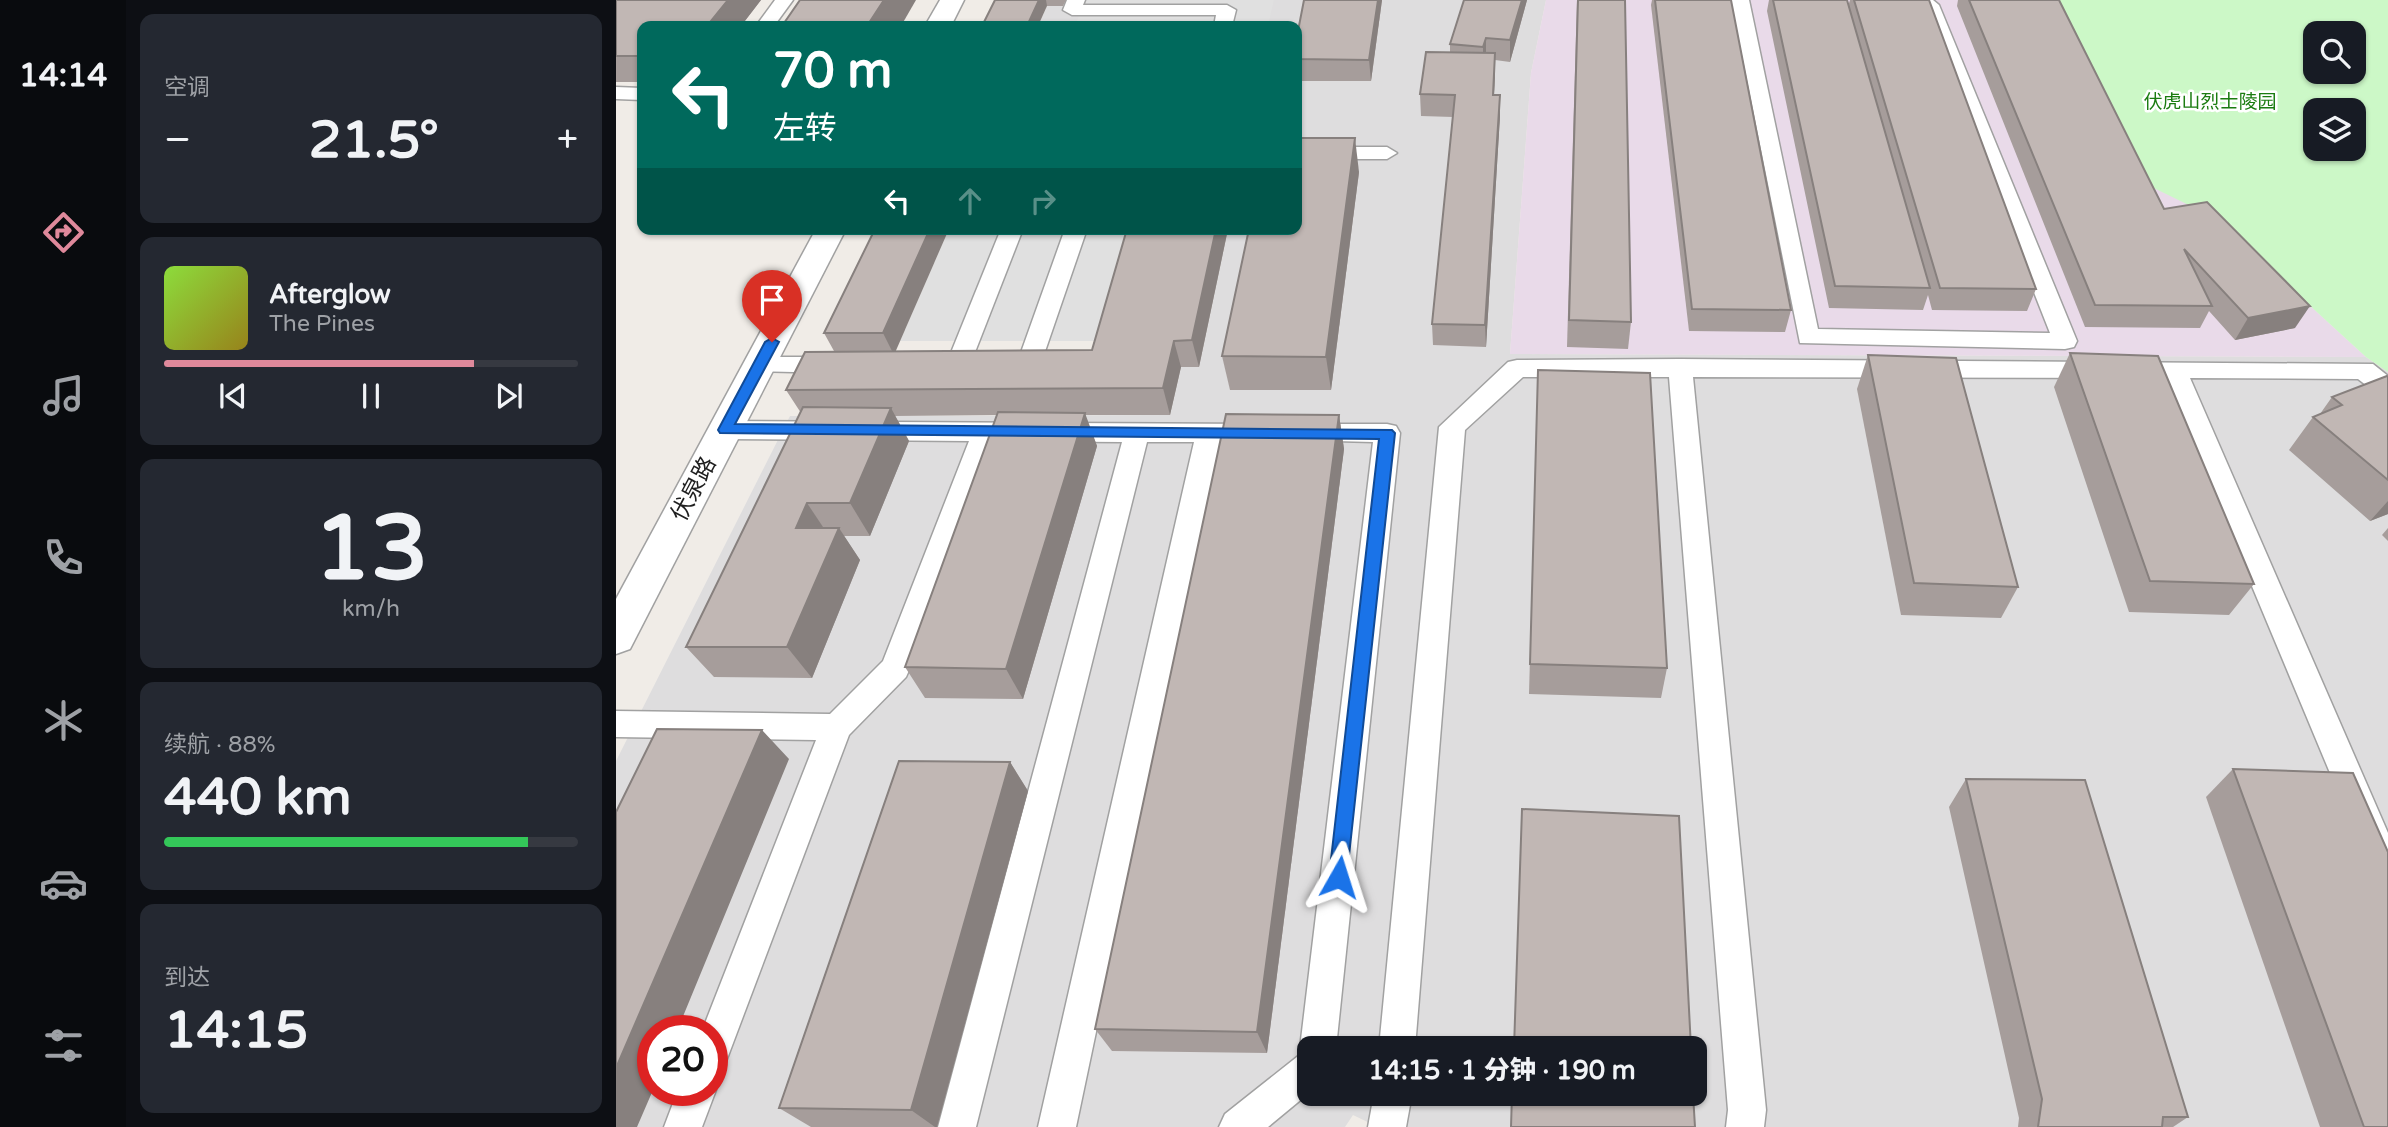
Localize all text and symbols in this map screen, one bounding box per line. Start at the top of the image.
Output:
map controls [2303,21,2366,161]
button: search [2303,21,2366,84]
text: 70 m [773,42,892,101]
icon: left [658,49,749,140]
text: 14:14 [19,57,107,95]
text: 空调 [164,74,210,102]
park label: 伏虎山烈士陵园 [2143,91,2277,113]
button: layers [2303,98,2366,161]
text: 21.5° [309,109,439,172]
text: 左转 [773,110,837,148]
text: − [164,117,191,163]
text: + [557,117,578,163]
icon: left [878,182,916,220]
icon: ahead [951,182,989,220]
icon: right [1024,182,1062,220]
icon: directions [39,208,88,257]
pin [742,270,802,342]
text: Afterglow [269,279,391,310]
icon: arrive [753,281,791,319]
text: The Pines [269,310,375,338]
icon: music [39,371,88,420]
icon: previous [214,377,252,415]
icon: pause [352,377,390,415]
icon: next [490,377,528,415]
street label: 伏泉路 [665,452,723,526]
text: 13 [314,494,428,604]
icon: phone [39,533,88,582]
text: km/h [342,595,400,623]
icon: climate [39,696,88,745]
text: 续航 · 88% [164,731,276,759]
text: 440 km [164,766,352,829]
position arrow [1302,840,1376,914]
icon: car [39,859,88,908]
text: 到达 [164,964,210,992]
text: 14:15 [164,999,308,1062]
speed limit sign: 20 [637,1015,728,1106]
icon: filters [39,1021,88,1070]
text: 14:15 · 1 分钟 · 190 m [1368,1055,1636,1086]

